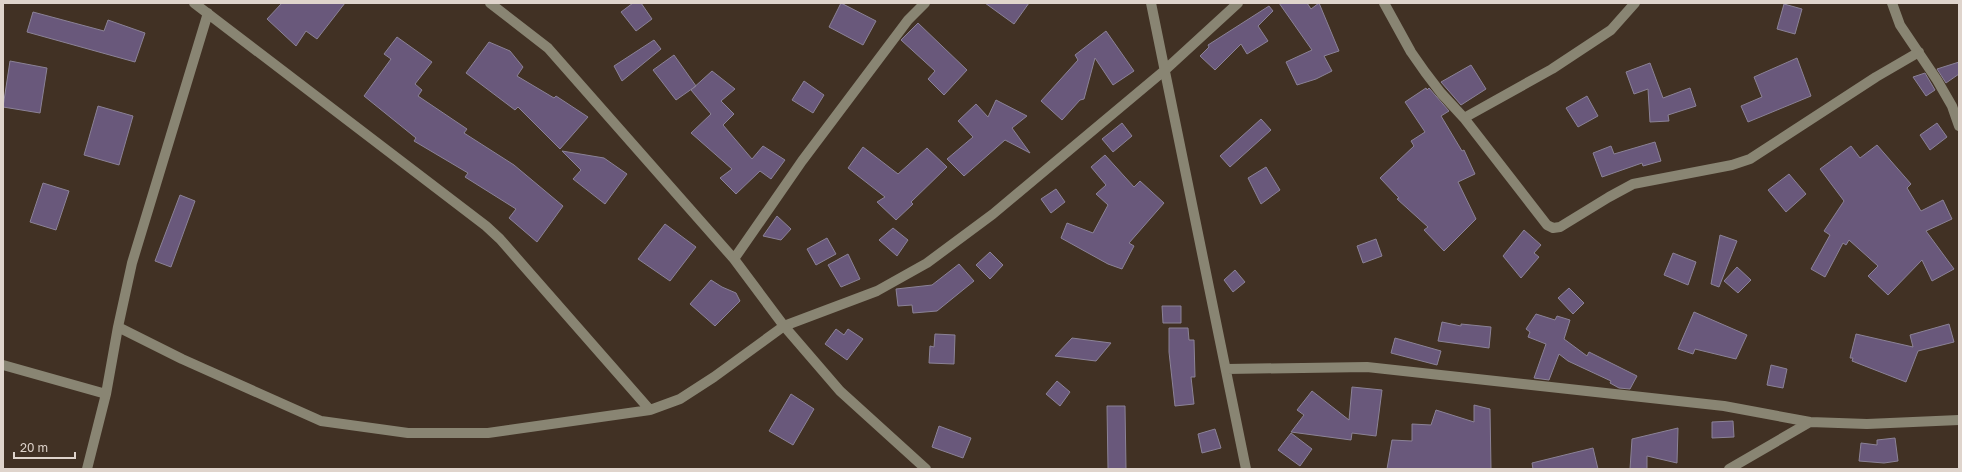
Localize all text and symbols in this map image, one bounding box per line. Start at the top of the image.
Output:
scale bar [14,434,75,460]
text: 20 m [20,440,48,455]

